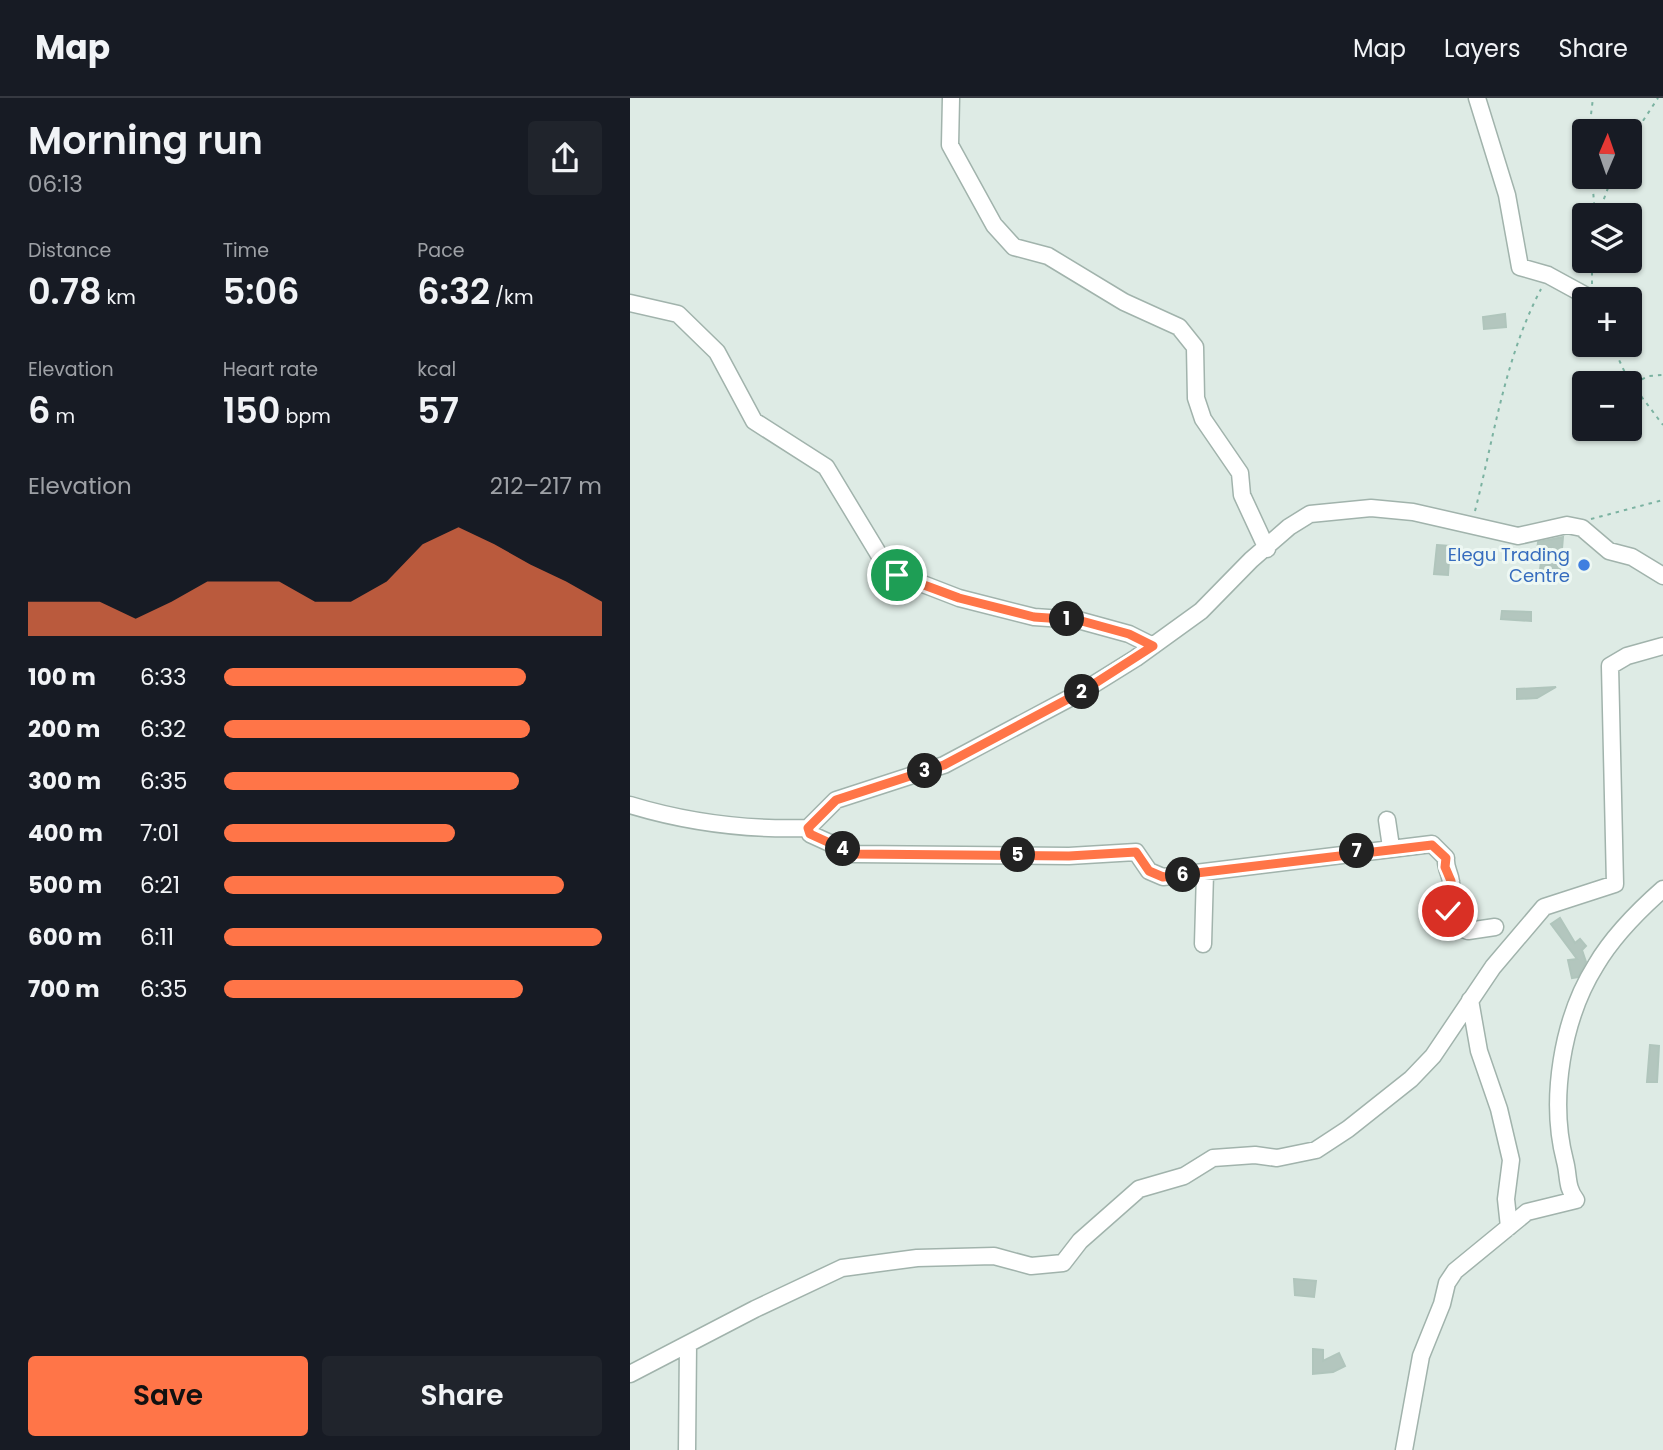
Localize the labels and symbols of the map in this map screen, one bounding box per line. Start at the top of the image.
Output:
north arrow [1572,119,1642,189]
place label: Elegu Trading Centre [1448,542,1570,588]
pin [867,545,927,605]
marker: Elegu Trading Centre [1576,557,1592,573]
pin: 1 [1050,602,1084,636]
pin: 2 [1064,674,1100,710]
pin: 3 [908,754,942,788]
pin: 4 [826,832,860,866]
pin: 7 [1340,834,1374,868]
pin: 5 [1000,838,1036,872]
pin: 6 [1166,858,1200,892]
pin [1418,881,1478,941]

